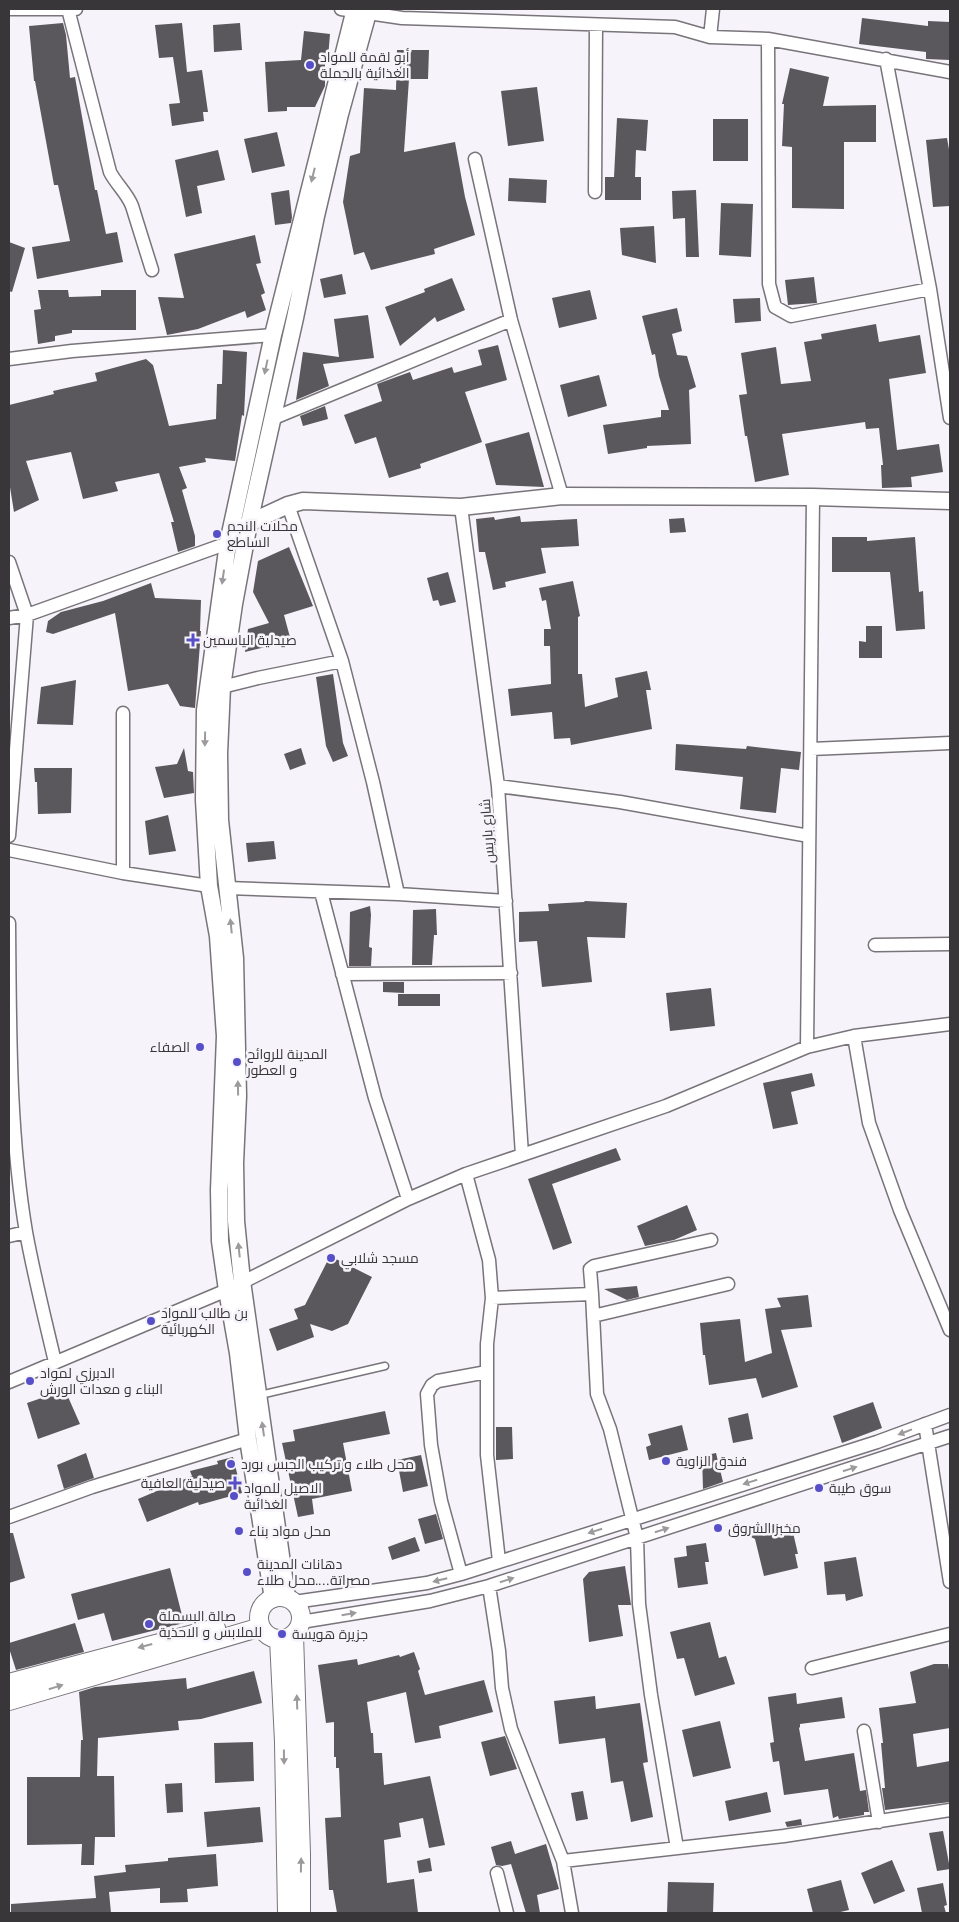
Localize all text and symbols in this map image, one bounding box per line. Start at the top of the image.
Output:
place label: أبو لقمة للمواد الغذائية بالجملة [320,48,410,82]
marker: أبو لقمة للمواد الغذائية بالجملة [304,59,316,71]
one-way arrow [309,167,317,182]
one-way arrow [262,359,270,375]
place label: محلات النجم الساطع [227,517,298,551]
marker: محلات النجم الساطع [211,528,223,540]
one-way arrow [219,570,227,586]
place label: صيدلية الياسمين [203,631,297,649]
marker: صيدلية الياسمين [187,634,199,646]
one-way arrow [201,731,209,747]
street label: شارع باريس [476,798,498,864]
one-way arrow [227,918,235,934]
place label: الصفاء [150,1038,190,1056]
marker: الصفاء [194,1041,206,1053]
place label: المدينة للروائح و العطور [246,1045,328,1079]
marker: المدينة للروائح و العطور [231,1056,243,1068]
one-way arrow [234,1080,242,1096]
one-way arrow [235,1242,243,1258]
place label: مسجد شلابي [341,1249,419,1270]
marker: مسجد شلابي [325,1252,337,1264]
place label: بن طالب للمواد الكهربائية [161,1304,248,1338]
marker: بن طالب للمواد الكهربائية [145,1315,157,1327]
place label: الدبرزي لمواد البناء و معدات الورش [40,1364,163,1398]
marker: الدبرزي لمواد البناء و معدات الورش [24,1375,36,1387]
one-way arrow [259,1420,267,1436]
one-way arrow [897,1429,912,1436]
place label: فندق الزاوية [676,1452,747,1470]
place label: محل طلاء و تركيب الجبس بورد [241,1455,414,1473]
marker: فندق الزاوية [660,1455,672,1467]
marker: محل طلاء و تركيب الجبس بورد [225,1458,237,1470]
one-way arrow [843,1465,858,1473]
place label: صيدلية العافية [141,1474,225,1492]
marker: صيدلية العافية [229,1477,241,1489]
place label: الاصيل للمواد الغذائية [244,1479,322,1513]
one-way arrow [742,1479,757,1487]
place label: سوق طيبة [829,1479,891,1497]
marker: سوق طيبة [813,1482,825,1494]
marker: الاصيل للمواد الغذائية [228,1490,240,1502]
place label: مخبز الشروق [728,1519,801,1537]
place label: محل مواد بناء [249,1522,331,1540]
marker: مخبز الشروق [712,1522,724,1534]
marker: محل مواد بناء [233,1525,245,1537]
one-way arrow [655,1526,670,1534]
one-way arrow [587,1527,602,1535]
place label: دهانات المدينة مصراتة....محل طلاء [257,1555,370,1589]
marker: دهانات المدينة مصراتة....محل طلاء [241,1566,253,1578]
one-way arrow [432,1576,447,1584]
one-way arrow [500,1576,515,1583]
place label: صالة البسملة للملابس و الاحذية [159,1607,262,1641]
one-way arrow [341,1610,357,1618]
marker: صالة البسملة للملابس و الاحذية [143,1618,155,1630]
place label: جزيرة هويسة [292,1625,368,1643]
marker: جزيرة هويسة [276,1628,288,1640]
one-way arrow [137,1643,152,1651]
one-way arrow [48,1683,63,1691]
one-way arrow [292,1694,300,1710]
one-way arrow [281,1750,289,1766]
one-way arrow [297,1856,305,1872]

